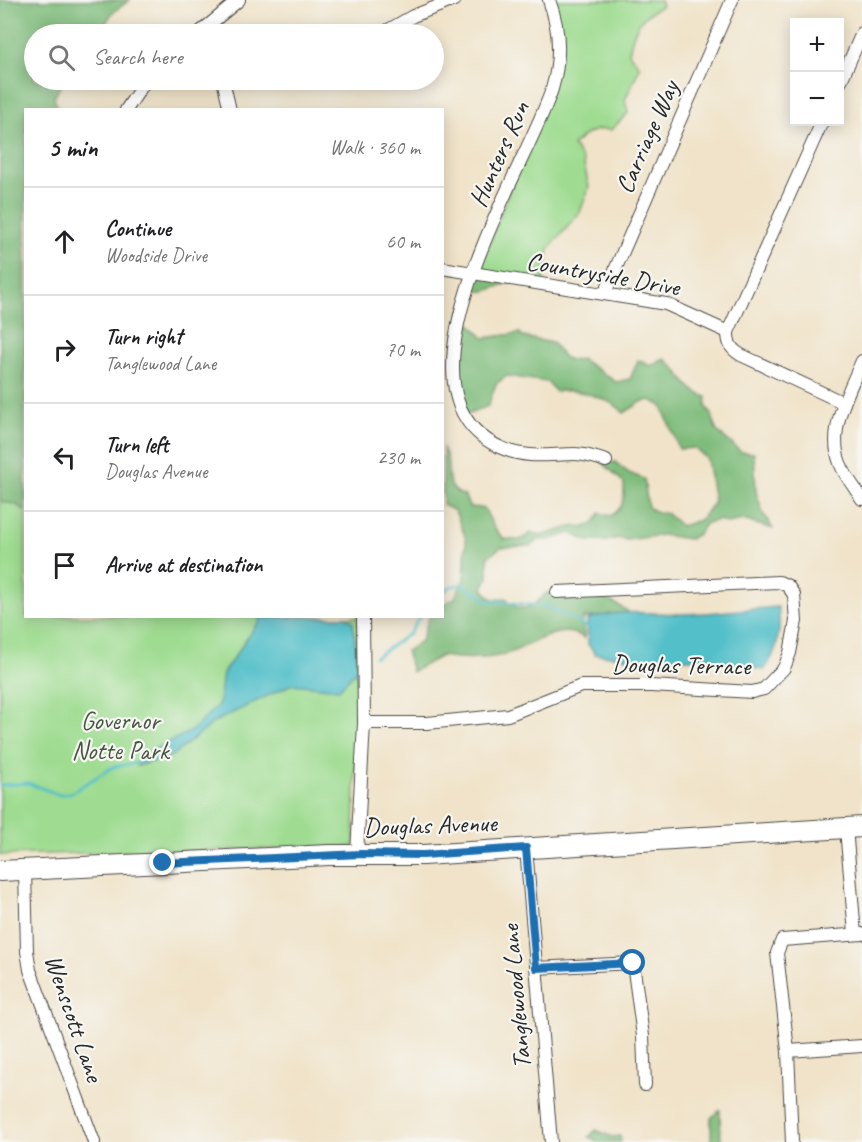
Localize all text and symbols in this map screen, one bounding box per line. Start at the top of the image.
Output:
map controls [790,18,844,126]
button: + [790,18,844,72]
search box [24,24,444,90]
icon: search [45,41,78,74]
text: Search here [93,43,183,71]
button: − [790,72,844,126]
street label: Carriage Way [608,74,687,198]
street label: Hunters Run [461,96,537,212]
text: 5 min [48,131,97,164]
text: Walk · 360 m [330,135,420,160]
text: Continue [105,215,171,243]
icon: ahead [48,225,81,258]
text: 60 m [386,229,420,254]
text: Woodside Drive [105,243,207,268]
street label: Countryside Drive [524,244,684,304]
text: Turn right [105,323,182,351]
icon: right [48,333,81,366]
text: 70 m [386,337,420,362]
text: Tanglewood Lane [105,351,216,376]
text: Turn left [105,431,169,459]
icon: left [48,441,81,474]
text: 230 m [377,445,420,470]
text: Douglas Avenue [105,459,208,484]
icon: arrive [48,549,81,582]
text: Arrive at destination [105,551,262,579]
street label: Douglas Terrace [611,647,752,683]
park label: Governor Notte Park [71,704,171,767]
street label: Douglas Avenue [363,806,499,844]
route end [149,849,175,875]
street label: Tanglewood Lane [493,922,539,1070]
route start [619,949,645,975]
street label: Wenscott Lane [37,950,112,1088]

